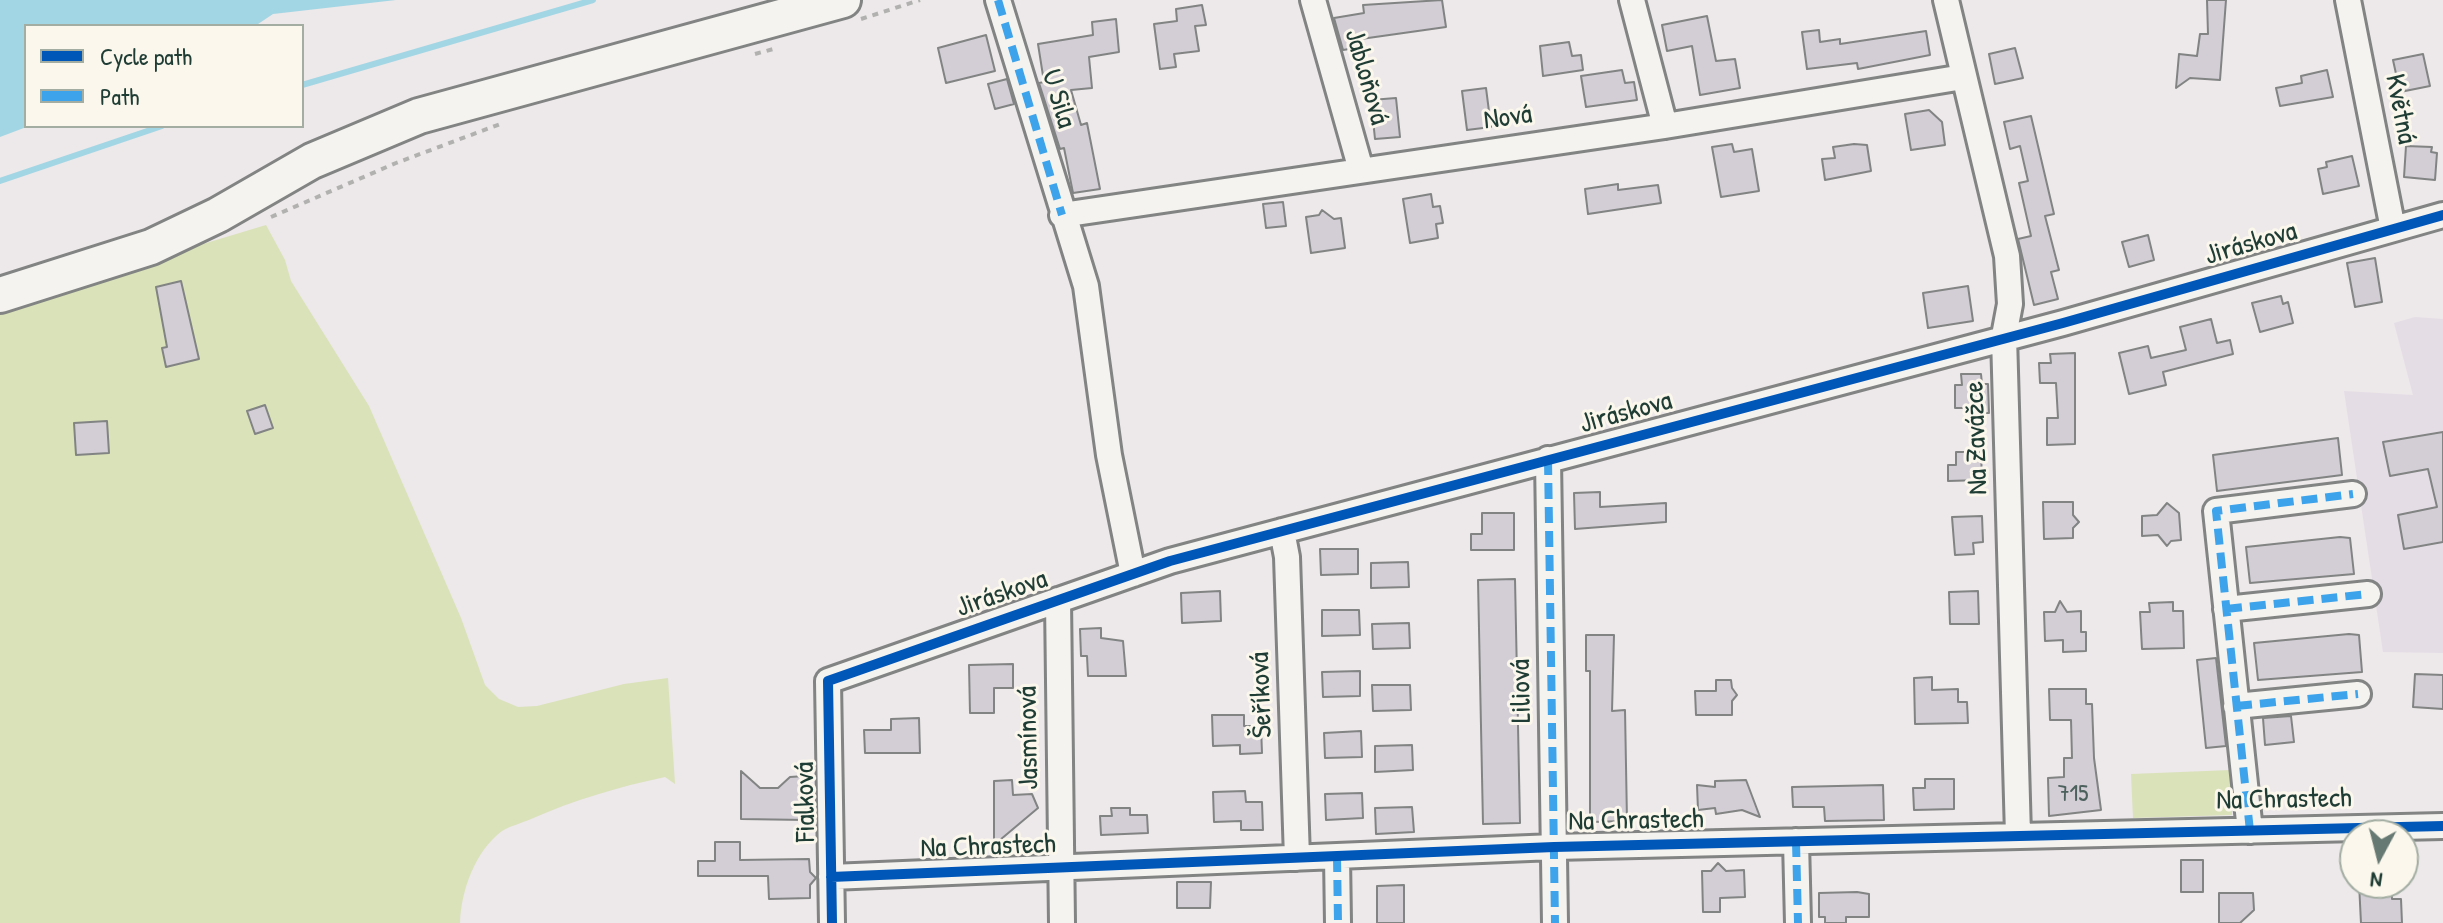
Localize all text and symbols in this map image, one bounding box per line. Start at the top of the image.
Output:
legend [24,24,304,128]
street label: Jabloňová [1336,25,1396,129]
text: Cycle path [100,40,192,72]
street label: U Sila [1033,66,1083,132]
street label: Květná [2377,71,2423,147]
text: Path [100,80,139,112]
street label: Nová [1482,98,1534,138]
street label: Jiráskova [2201,215,2301,273]
street label: Na Zavážce [1958,381,1996,495]
street label: Jiráskova [1576,385,1676,441]
street label: Jiráskova [952,563,1052,625]
street label: Šeříková [1244,651,1280,739]
street label: Liliová [1505,659,1539,723]
street label: Jasmínová [1011,686,1047,790]
street label: Fialková [789,762,823,842]
house number: 715 [2058,781,2088,809]
street label: Na Chrastech [2216,782,2352,818]
street label: Na Chrastech [1568,803,1704,839]
north arrow [2339,819,2419,899]
street label: Na Chrastech [920,828,1056,866]
text: N [2369,865,2384,896]

